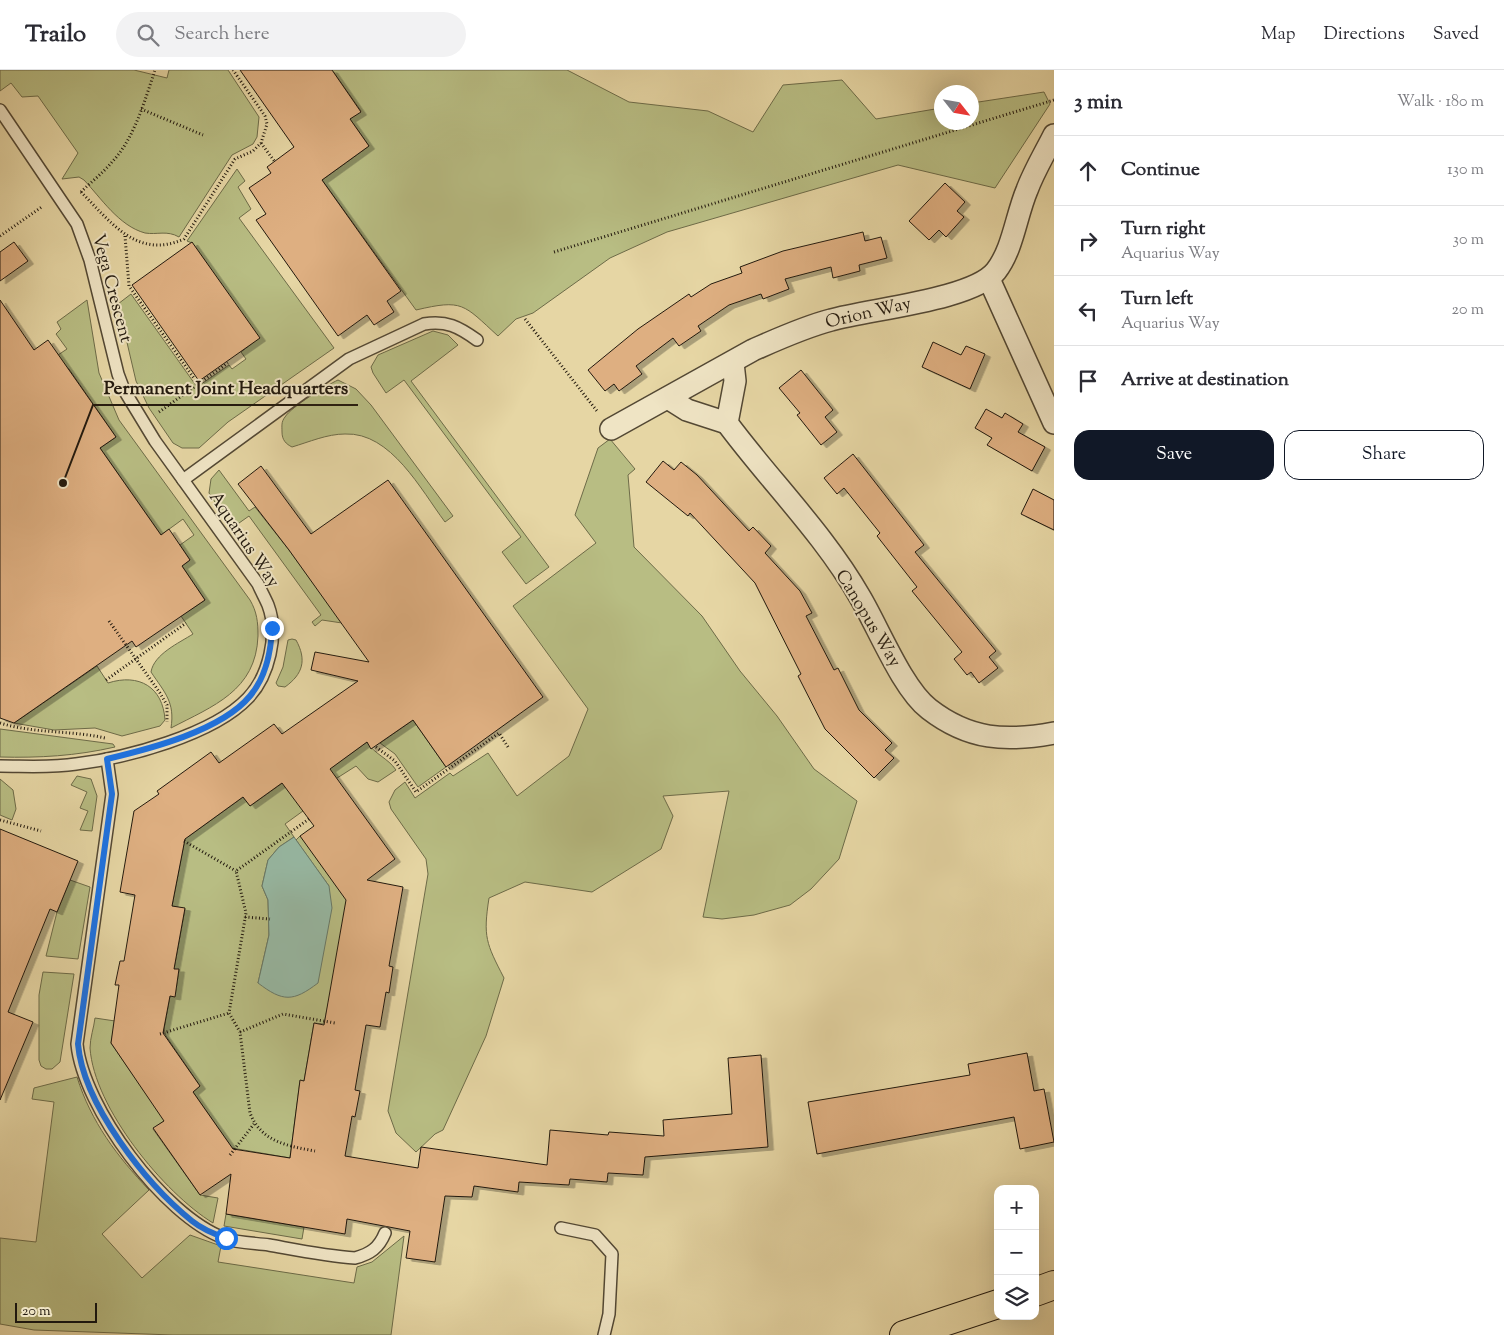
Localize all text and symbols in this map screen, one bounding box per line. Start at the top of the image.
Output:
search box [116,12,466,57]
text: Trailo [25,18,86,52]
icon: search [134,21,162,49]
text: Search here [174,21,270,48]
text: Map [1261,22,1296,48]
text: Directions [1324,22,1405,48]
text: Saved [1433,22,1479,48]
north arrow [934,85,979,130]
text: 3 min [1074,88,1123,118]
text: Walk · 180 m [1397,91,1484,114]
icon: ahead [1074,157,1102,185]
text: Continue [1121,157,1200,184]
text: 130 m [1447,159,1484,182]
text: Turn right [1121,216,1205,243]
icon: right [1074,227,1102,255]
text: 30 m [1453,229,1484,252]
street label: Vega Crescent [84,231,138,346]
text: Aquarius Way [1121,243,1220,266]
text: Turn left [1121,286,1193,313]
street label: Orion Way [823,291,914,336]
icon: left [1074,297,1102,325]
text: 20 m [1451,299,1484,322]
text: Aquarius Way [1121,313,1220,336]
icon: arrive [1074,367,1102,395]
text: Arrive at destination [1121,367,1289,394]
callout: Permanent Joint Headquarters [93,371,358,405]
text: Permanent Joint Headquarters [104,376,349,403]
button: Save [1074,430,1274,480]
button: Share [1284,430,1484,480]
street label: Aquarius Way [202,487,285,593]
street label: Canopus Way [828,565,907,673]
route end [261,617,284,640]
map controls [994,1185,1039,1320]
button: + [994,1185,1039,1230]
route start [215,1227,238,1250]
button: − [994,1230,1039,1275]
button: layers [994,1275,1039,1320]
scale bar [15,1300,98,1323]
text: 20 m [22,1302,51,1322]

